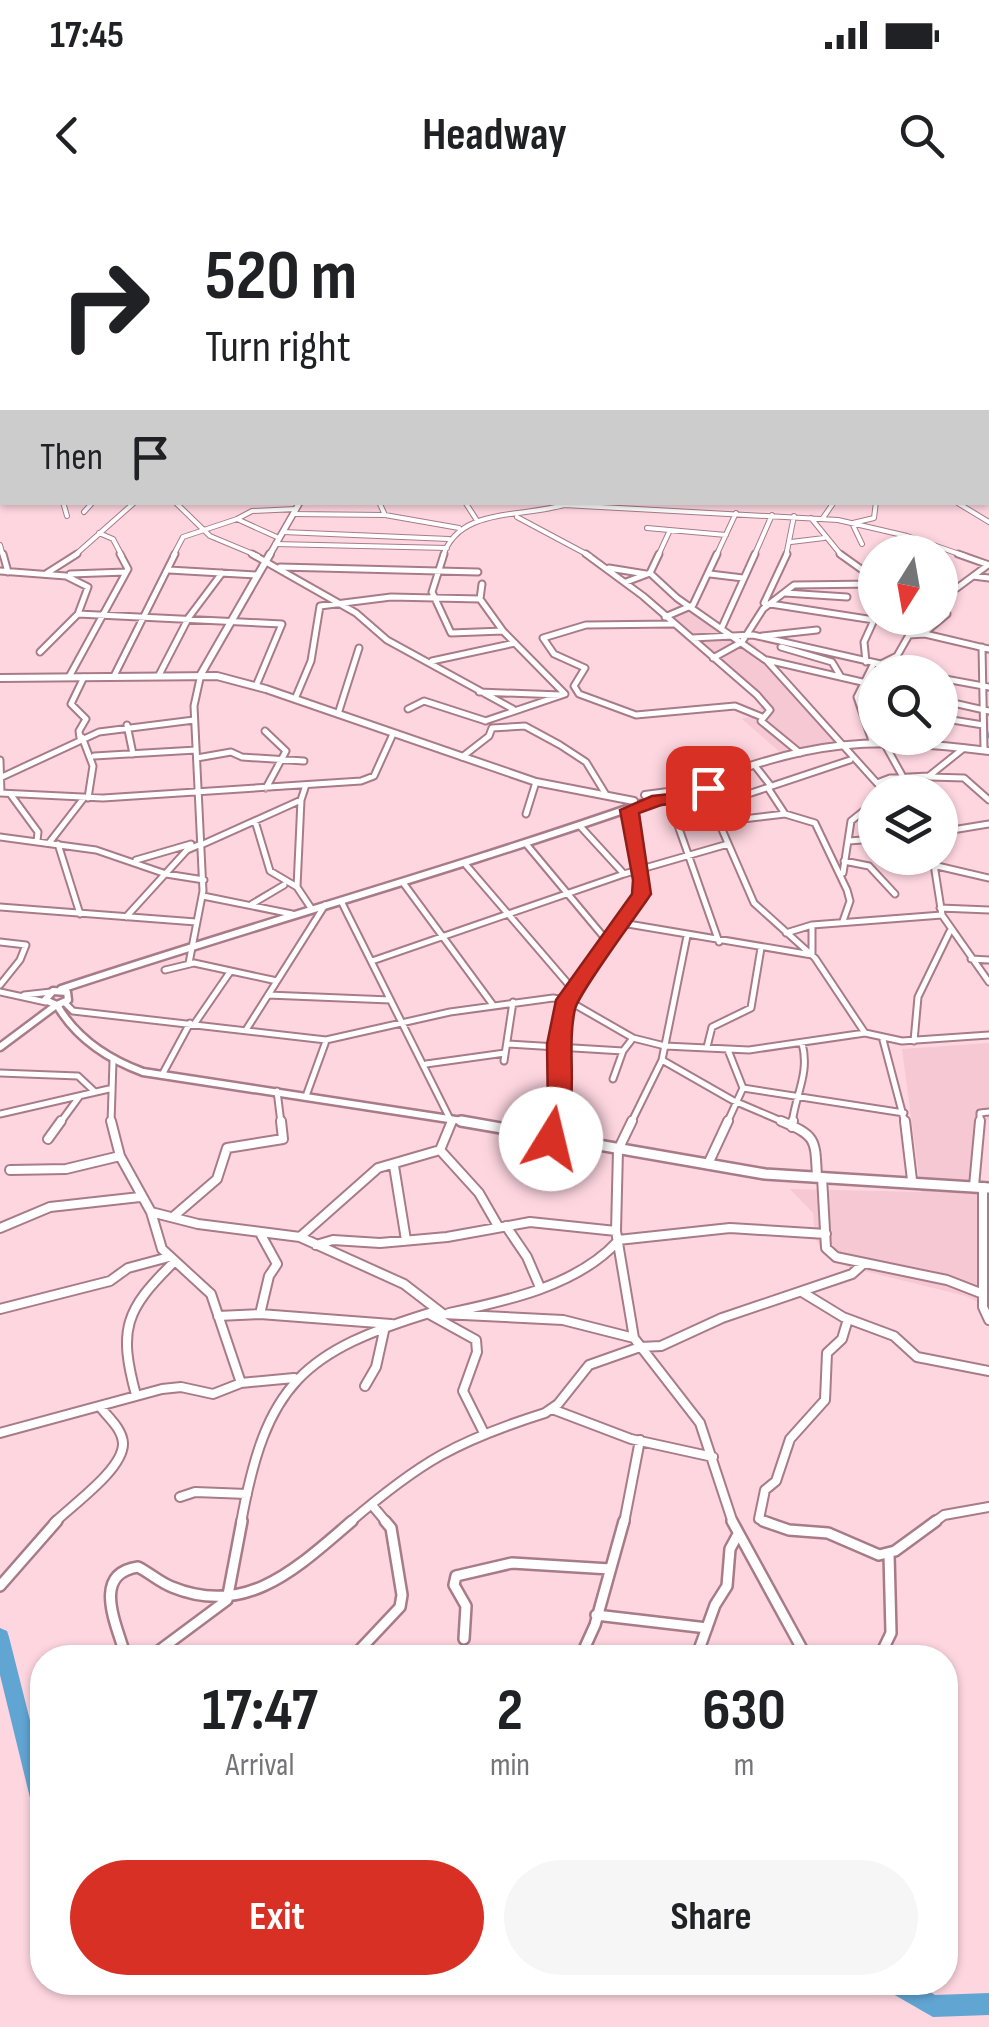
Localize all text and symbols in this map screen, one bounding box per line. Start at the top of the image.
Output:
text: 17:45 [50,13,124,58]
icon: back [40,108,95,163]
text: Headway [422,108,567,163]
icon: search [894,108,949,163]
text: 520 m [205,235,357,319]
icon: right [40,240,170,370]
text: Turn right [205,320,351,375]
icon: arrive [123,430,178,485]
text: Then [40,435,103,480]
north arrow [858,535,958,635]
map controls [858,535,958,875]
button: search [858,655,958,755]
pin [666,746,751,831]
icon: arrive [681,761,736,816]
button: layers [858,775,958,875]
position arrow [499,1087,603,1191]
text: 17:47 [202,1675,318,1747]
text: 2 [497,1675,523,1747]
text: 630 [702,1675,786,1747]
text: Arrival [226,1746,294,1785]
text: min [490,1746,530,1785]
text: m [734,1746,754,1785]
button: Exit [70,1860,484,1975]
button: Share [504,1860,918,1975]

